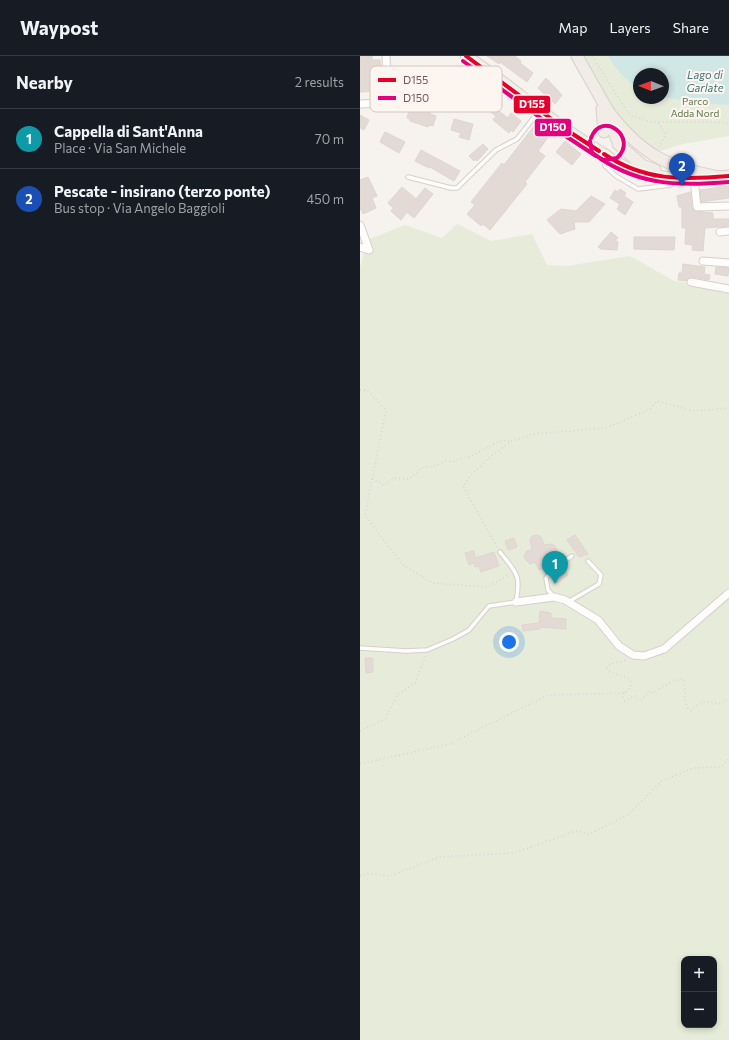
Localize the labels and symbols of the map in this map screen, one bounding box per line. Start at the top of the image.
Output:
legend [370,66,502,112]
north arrow [633,68,669,104]
water label: Lago di Garlate [687,68,724,94]
text: D155 [403,73,428,86]
text: D150 [403,91,429,104]
line badge: D155 [513,95,551,114]
park label: Parco Adda Nord [671,95,719,119]
text: D155 [519,97,545,110]
line badge: D150 [534,118,572,137]
text: D150 [540,120,566,133]
pin: 2 [669,153,695,186]
pin: 1 [542,551,568,584]
your location [499,632,519,652]

